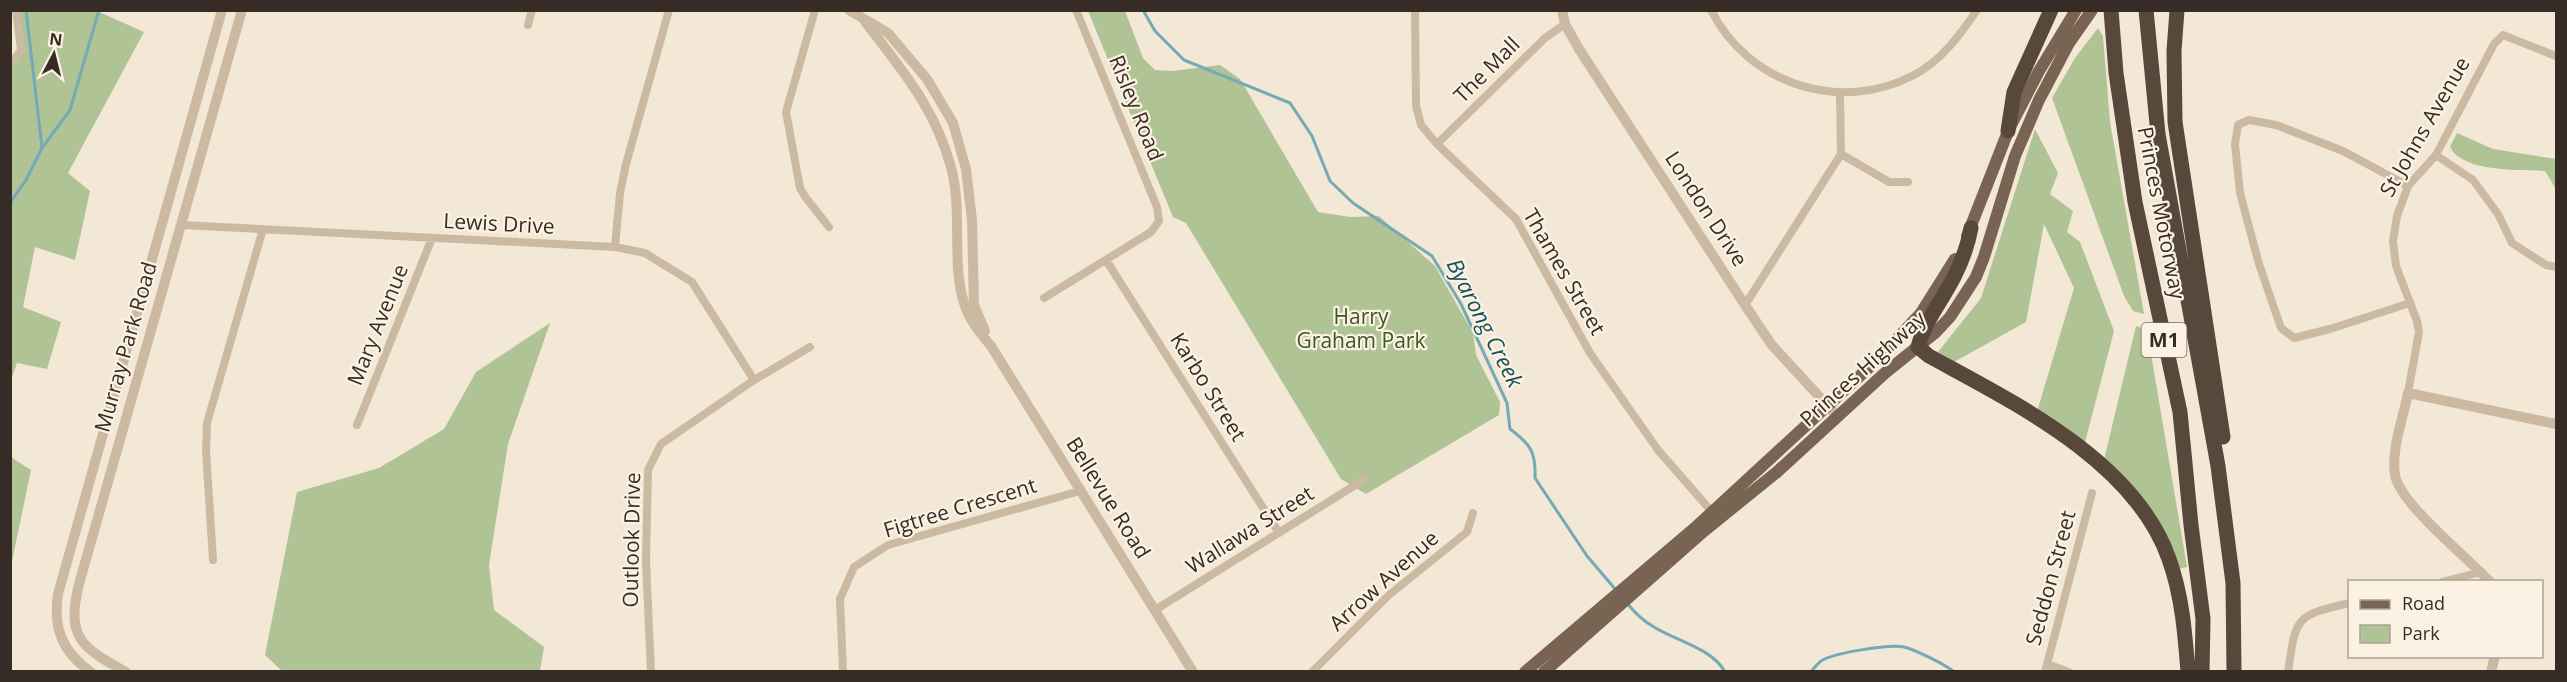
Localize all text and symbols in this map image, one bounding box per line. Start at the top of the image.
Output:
north arrow [24,24,84,84]
text: N [48,27,64,51]
street label: The Mall [1447,30,1525,108]
street label: Risley Road [1103,51,1171,165]
street label: St Johns Avenue [2373,51,2476,202]
street label: Princes Motorway [2132,124,2193,302]
street label: London Drive [1659,146,1754,271]
street label: Thames Street [1517,203,1612,340]
street label: Lewis Drive [443,206,555,240]
water label: Byarong Creek [1441,253,1532,393]
street label: Murray Park Road [87,258,163,435]
street label: Mary Avenue [340,260,414,389]
park label: Harry Graham Park [1297,302,1425,354]
street label: Princes Highway [1793,304,1932,432]
road number: M1 [2142,323,2186,357]
street label: Karbo Street [1164,327,1253,446]
street label: Bellevue Road [1060,431,1157,564]
street label: Figtree Crescent [880,470,1040,544]
street label: Outlook Drive [616,472,646,608]
street label: Wallawa Street [1180,479,1319,580]
street label: Seddon Street [2019,507,2081,648]
street label: Arrow Avenue [1323,524,1444,637]
legend [2348,580,2543,658]
text: Road [2402,591,2445,615]
text: Park [2402,621,2440,645]

